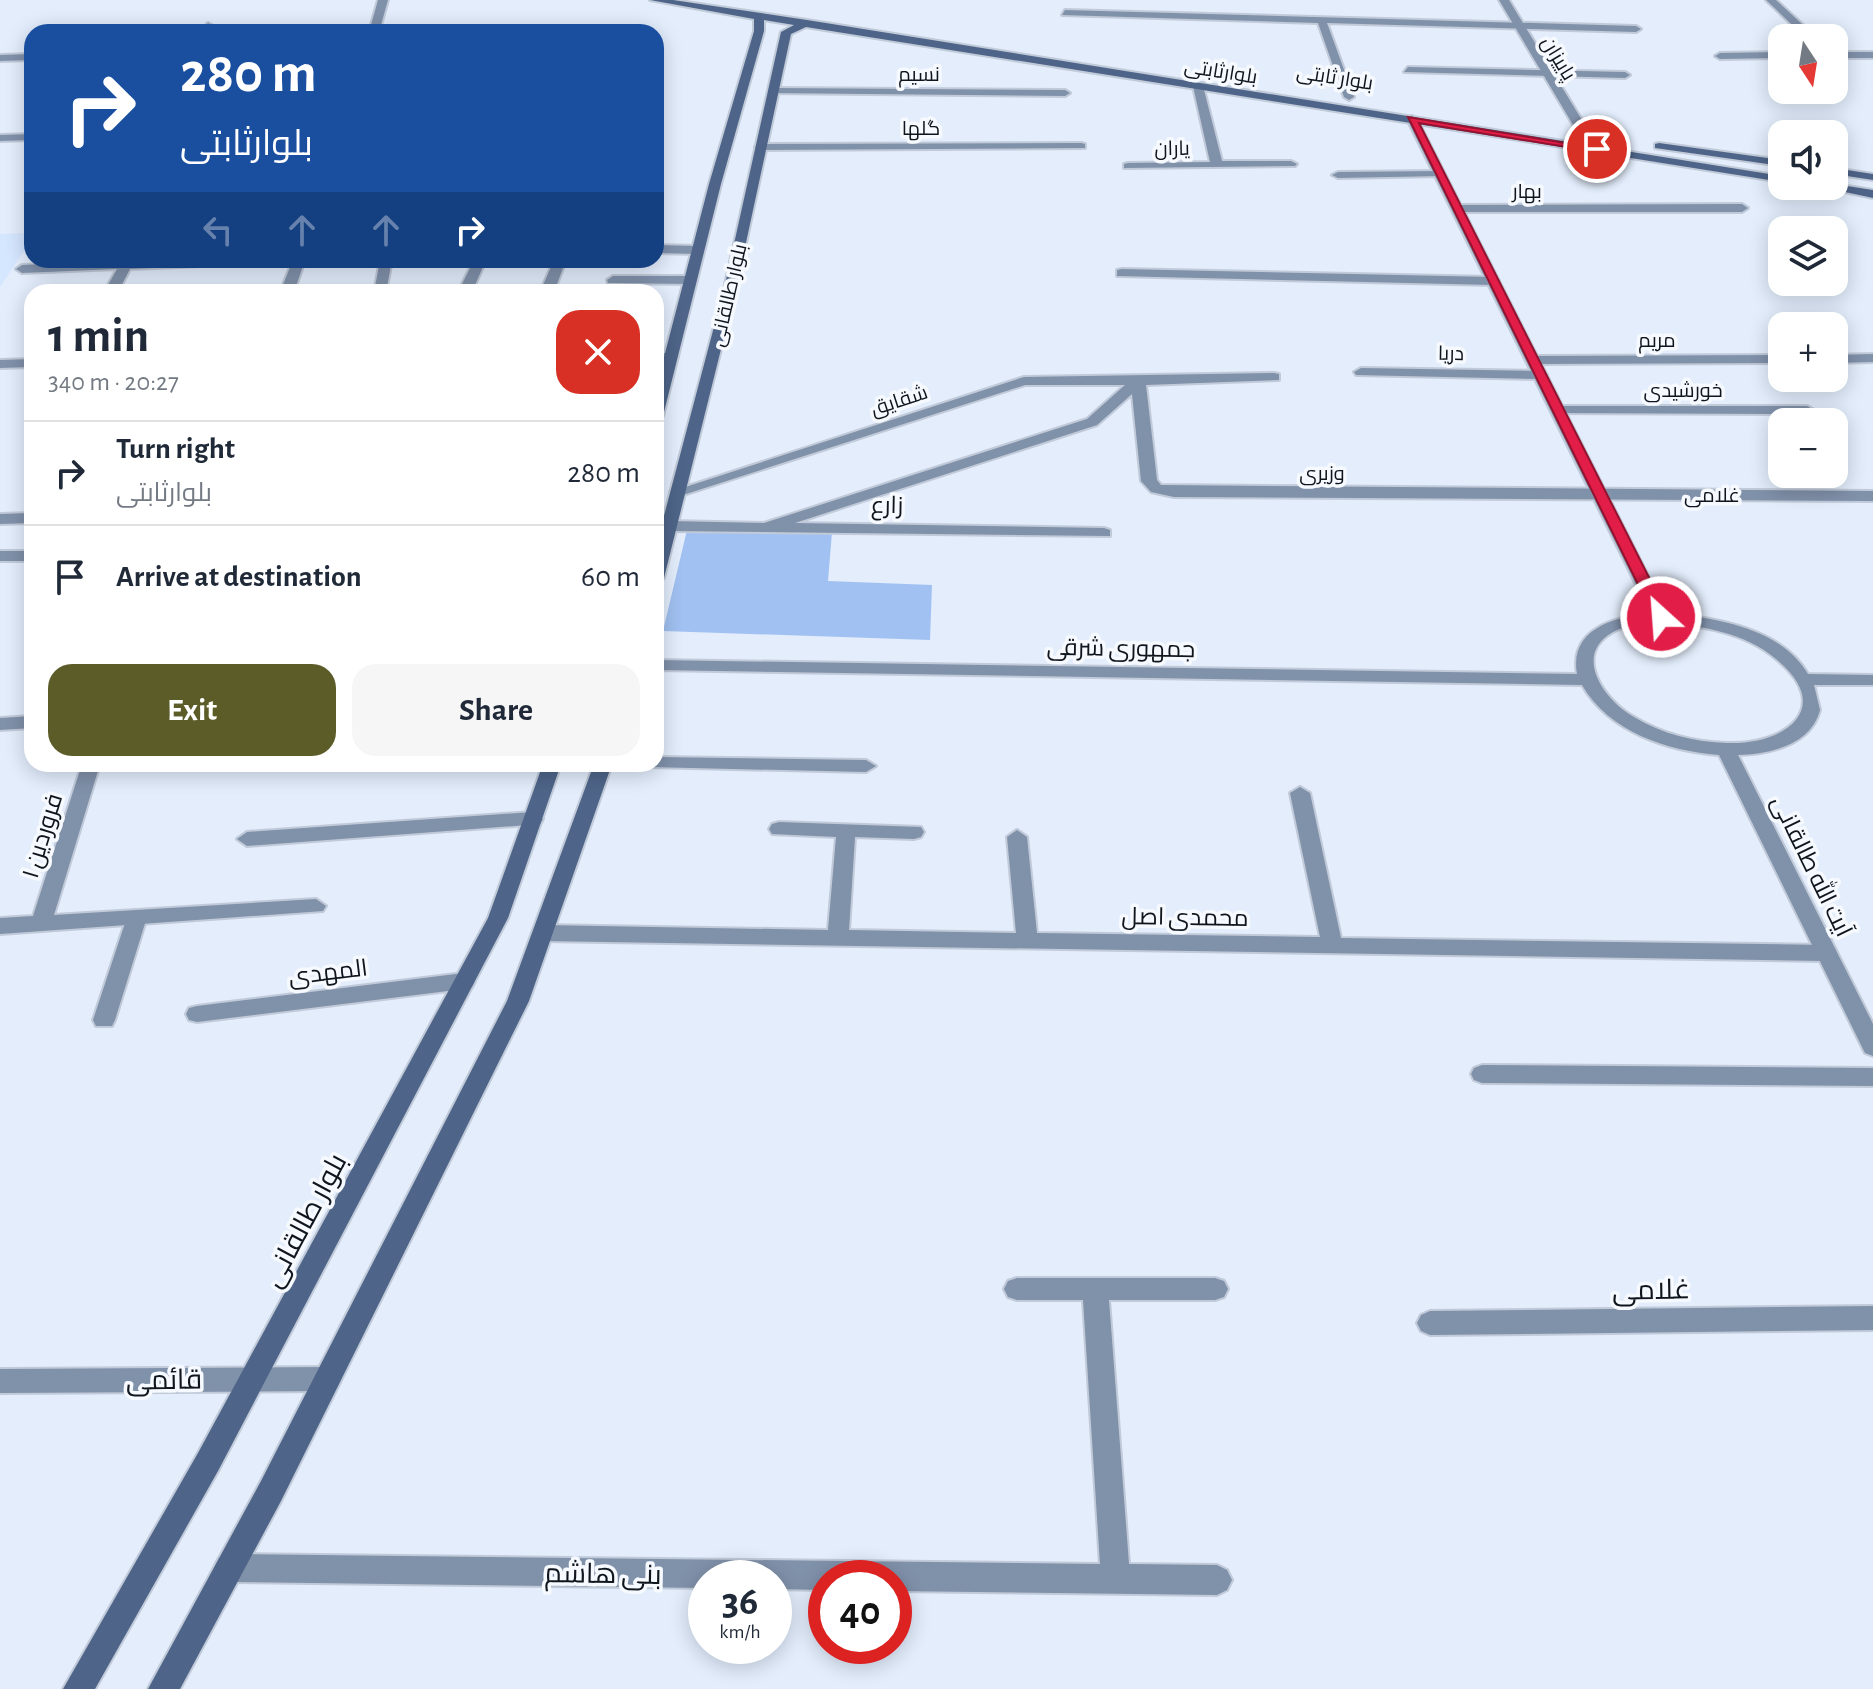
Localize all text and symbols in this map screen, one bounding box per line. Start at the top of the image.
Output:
north arrow [1768,24,1848,104]
map controls [1768,24,1848,488]
street label: پاییزان [1536,33,1579,85]
text: 280 m [180,46,317,102]
icon: right [48,56,152,160]
street label: بلوارثابتی [1183,56,1259,90]
street label: بلوار ثابتی [1295,62,1374,96]
street label: نسیم [898,65,940,88]
pin [1563,115,1631,183]
street label: گلها [902,119,940,141]
button: sound [1768,120,1848,200]
text: بلوارثابتی [180,126,313,162]
icon: arrive [1575,127,1619,171]
street label: یاران [1154,139,1190,161]
street label: بهار [1511,182,1542,204]
icon: left [196,208,240,252]
icon: ahead [280,208,324,252]
icon: ahead [364,208,408,252]
icon: right [448,208,492,252]
button: layers [1768,216,1848,296]
street label: بلوار طالقانی [707,242,752,349]
button: close [556,310,640,394]
button: + [1768,312,1848,392]
text: 1 min [48,313,149,361]
street label: مریم [1638,331,1676,354]
street label: دریا [1438,344,1464,365]
text: 340 m · 20:27 [48,369,179,395]
street label: خورشیدی [1644,381,1722,403]
street label: شقایق [868,382,931,421]
button: − [1768,408,1848,488]
text: Turn right [116,434,235,464]
icon: right [48,451,92,495]
text: 280 m [567,458,640,488]
street label: وزیری [1299,464,1345,486]
text: بلوارثابتی [116,480,212,506]
street label: غلامی [1684,486,1740,508]
street label: زارع [871,494,903,521]
icon: arrive [48,555,92,599]
text: Arrive at destination [116,562,362,592]
text: 60 m [581,562,640,592]
position arrow [1619,575,1703,659]
street label: جمهوری شرقی [1046,635,1196,663]
button: Exit [48,664,336,756]
button: Share [352,664,640,756]
street label: آیت الله طالقانی [1766,790,1860,942]
street label: فروردین ۱ [19,791,68,882]
street label: محمدی اصل [1121,905,1249,932]
street label: المهدی [287,956,369,991]
street label: بلوار طالقانی [259,1150,353,1293]
street label: غلامی [1612,1276,1690,1307]
street label: قائمی [126,1366,202,1397]
street label: بنی هاشم [544,1559,662,1594]
speed limit sign: 40 [808,1560,912,1664]
text: 36 [722,1582,758,1622]
text: km/h [719,1622,761,1642]

